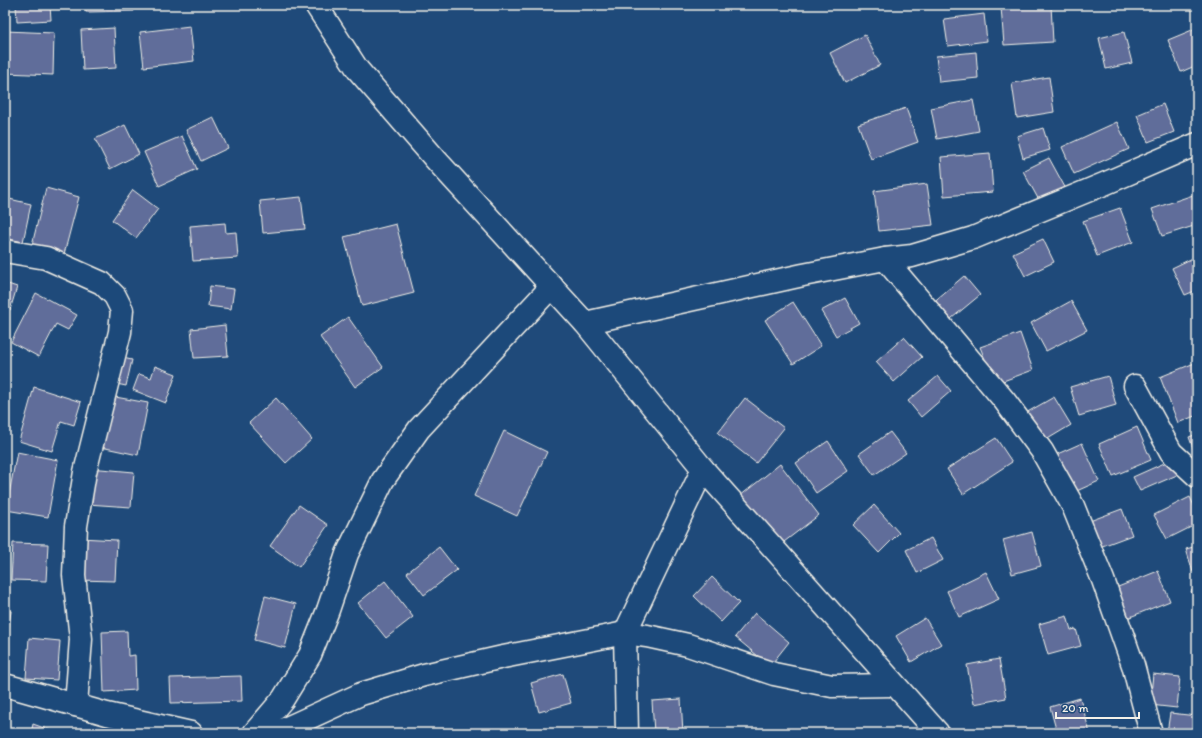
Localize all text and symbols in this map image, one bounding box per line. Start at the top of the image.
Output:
scale bar [1056,694,1139,720]
text: 20 m [1062,701,1089,715]

